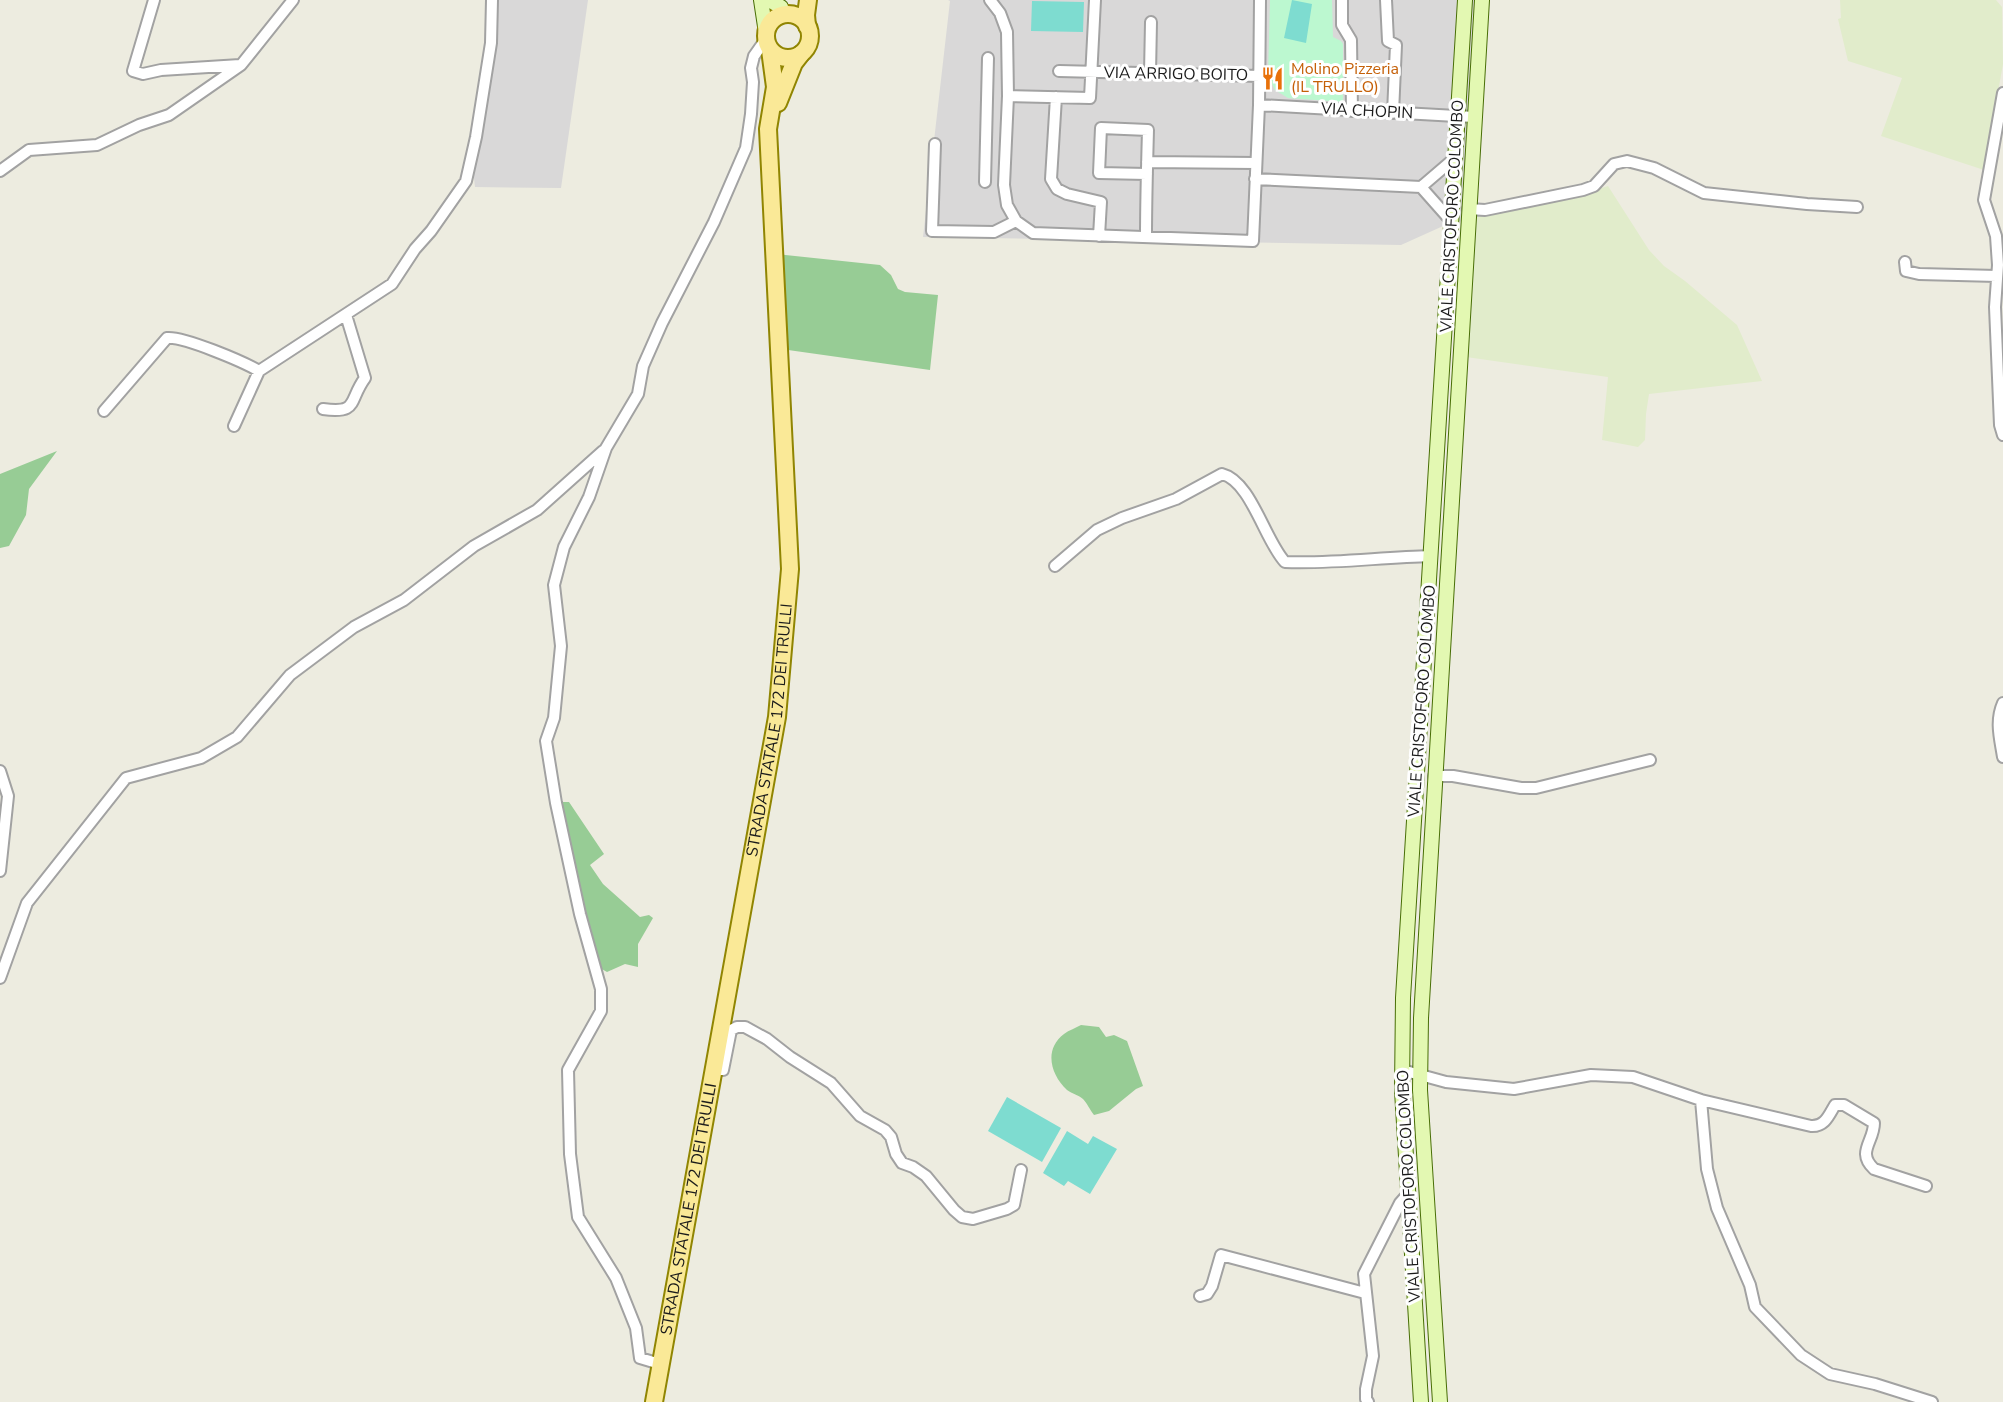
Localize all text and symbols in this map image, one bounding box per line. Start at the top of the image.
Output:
place label: Molino Pizzeria (IL TRULLO) [1291,58,1399,98]
street label: VIA ARRIGO BOITO [1103,62,1248,86]
restaurant icon: Molino Pizzeria (IL TRULLO) [1260,65,1286,91]
street label: VIA CHOPIN [1319,98,1414,124]
street label: VIALE CRISTOFORO COLOMBO [1435,99,1469,334]
street label: VIALE CRISTOFORO COLOMBO [1403,584,1441,819]
street label: STRADA STATALE 172 DEI TRULLI [741,603,798,858]
street label: VIALE CRISTOFORO COLOMBO [1392,1069,1426,1304]
street label: STRADA STATALE 172 DEI TRULLI [655,1081,722,1337]

